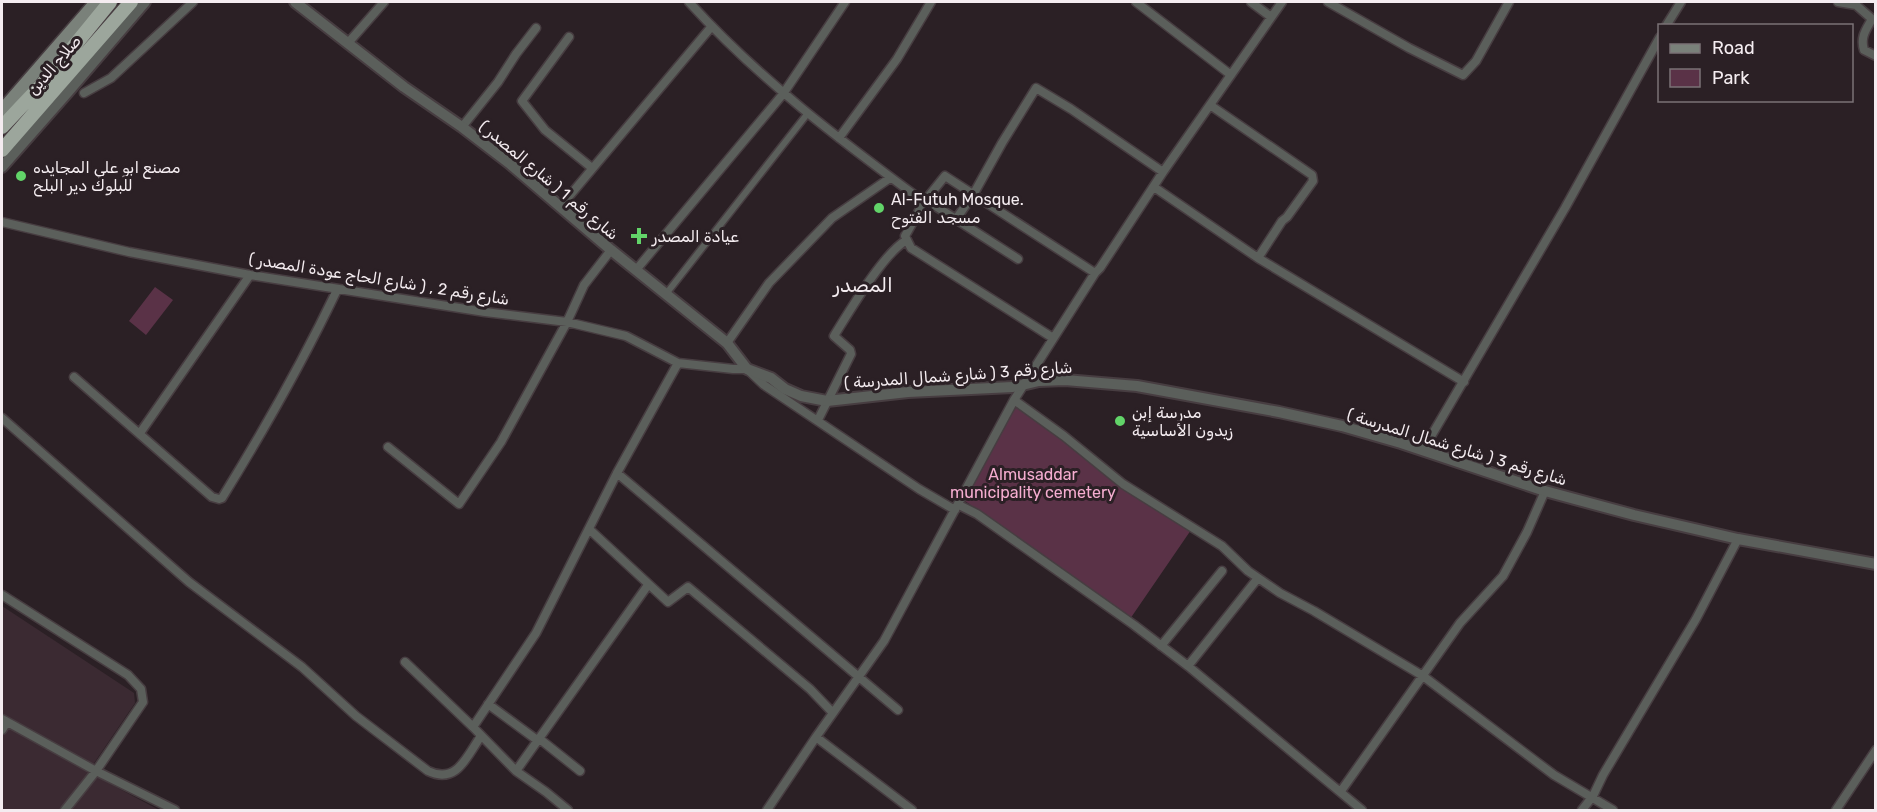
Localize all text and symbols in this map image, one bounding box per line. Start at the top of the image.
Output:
legend [1658,24,1853,102]
street label: صلاح الدين [23,31,86,100]
text: Road [1712,37,1755,59]
text: Park [1712,67,1750,89]
street label: شارع رقم 1 ( شارع المصدر ) [474,116,623,245]
place label: مصنع ابو علي المجايده للبلوك دير البلح [33,158,181,197]
marker: مصنع ابو علي المجايده للبلوك دير البلح [14,169,28,183]
place label: Al-Futuh Mosque. مسجد الفتوح [891,190,1024,229]
marker: Al-Futuh Mosque. مسجد الفتوح [872,201,886,215]
marker: عيادة المصدر [630,227,648,245]
place label: عيادة المصدر [651,227,739,247]
street label: شارع رقم 2 , ( شارع الحاج عودة المصدر ) [247,249,511,311]
district label: المصدر [832,273,893,297]
street label: شارع رقم 3 ( شارع شمال المدرسة ) [843,358,1073,394]
place label: مدرسة إبن زيدون الأساسية [1132,403,1233,441]
street label: شارع رقم 3 ( شارع شمال المدرسة ) [1344,404,1569,491]
marker: مدرسة إبن زيدون الأساسية [1113,414,1127,428]
park label: Almusaddar municipality cemetery [950,465,1116,502]

